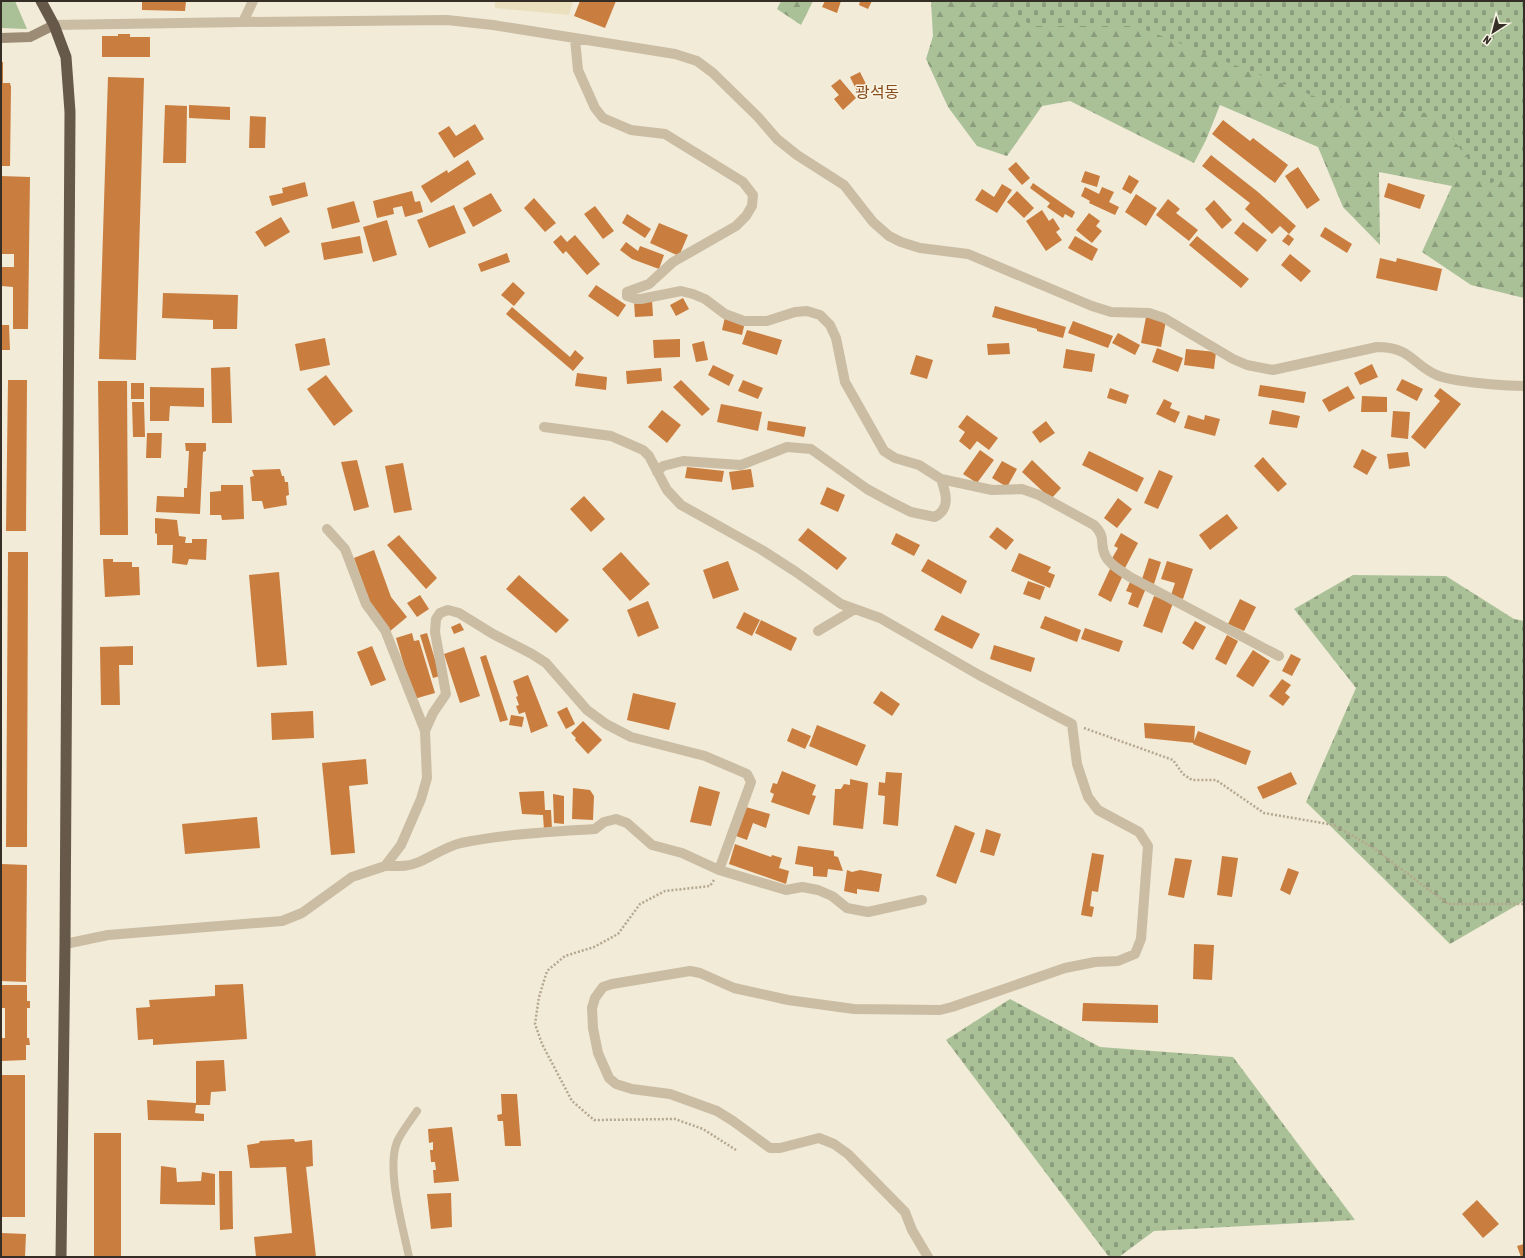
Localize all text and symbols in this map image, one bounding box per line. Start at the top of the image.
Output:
north arrow [1473,12,1513,52]
text: N [1481,33,1493,47]
district label: 광석동 [855,83,899,101]

